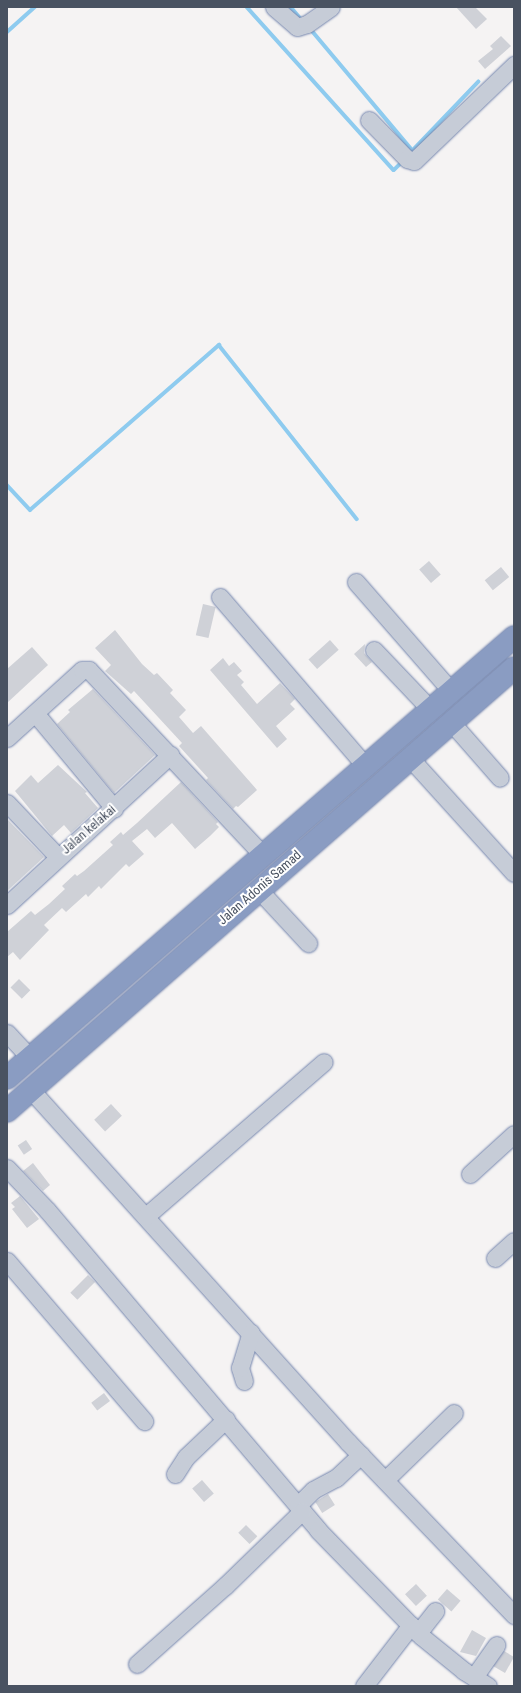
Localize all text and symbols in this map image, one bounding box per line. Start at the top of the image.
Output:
street label: Jalan kelakai [59,802,119,858]
street label: Jalan Adonis Samad [215,848,305,928]

